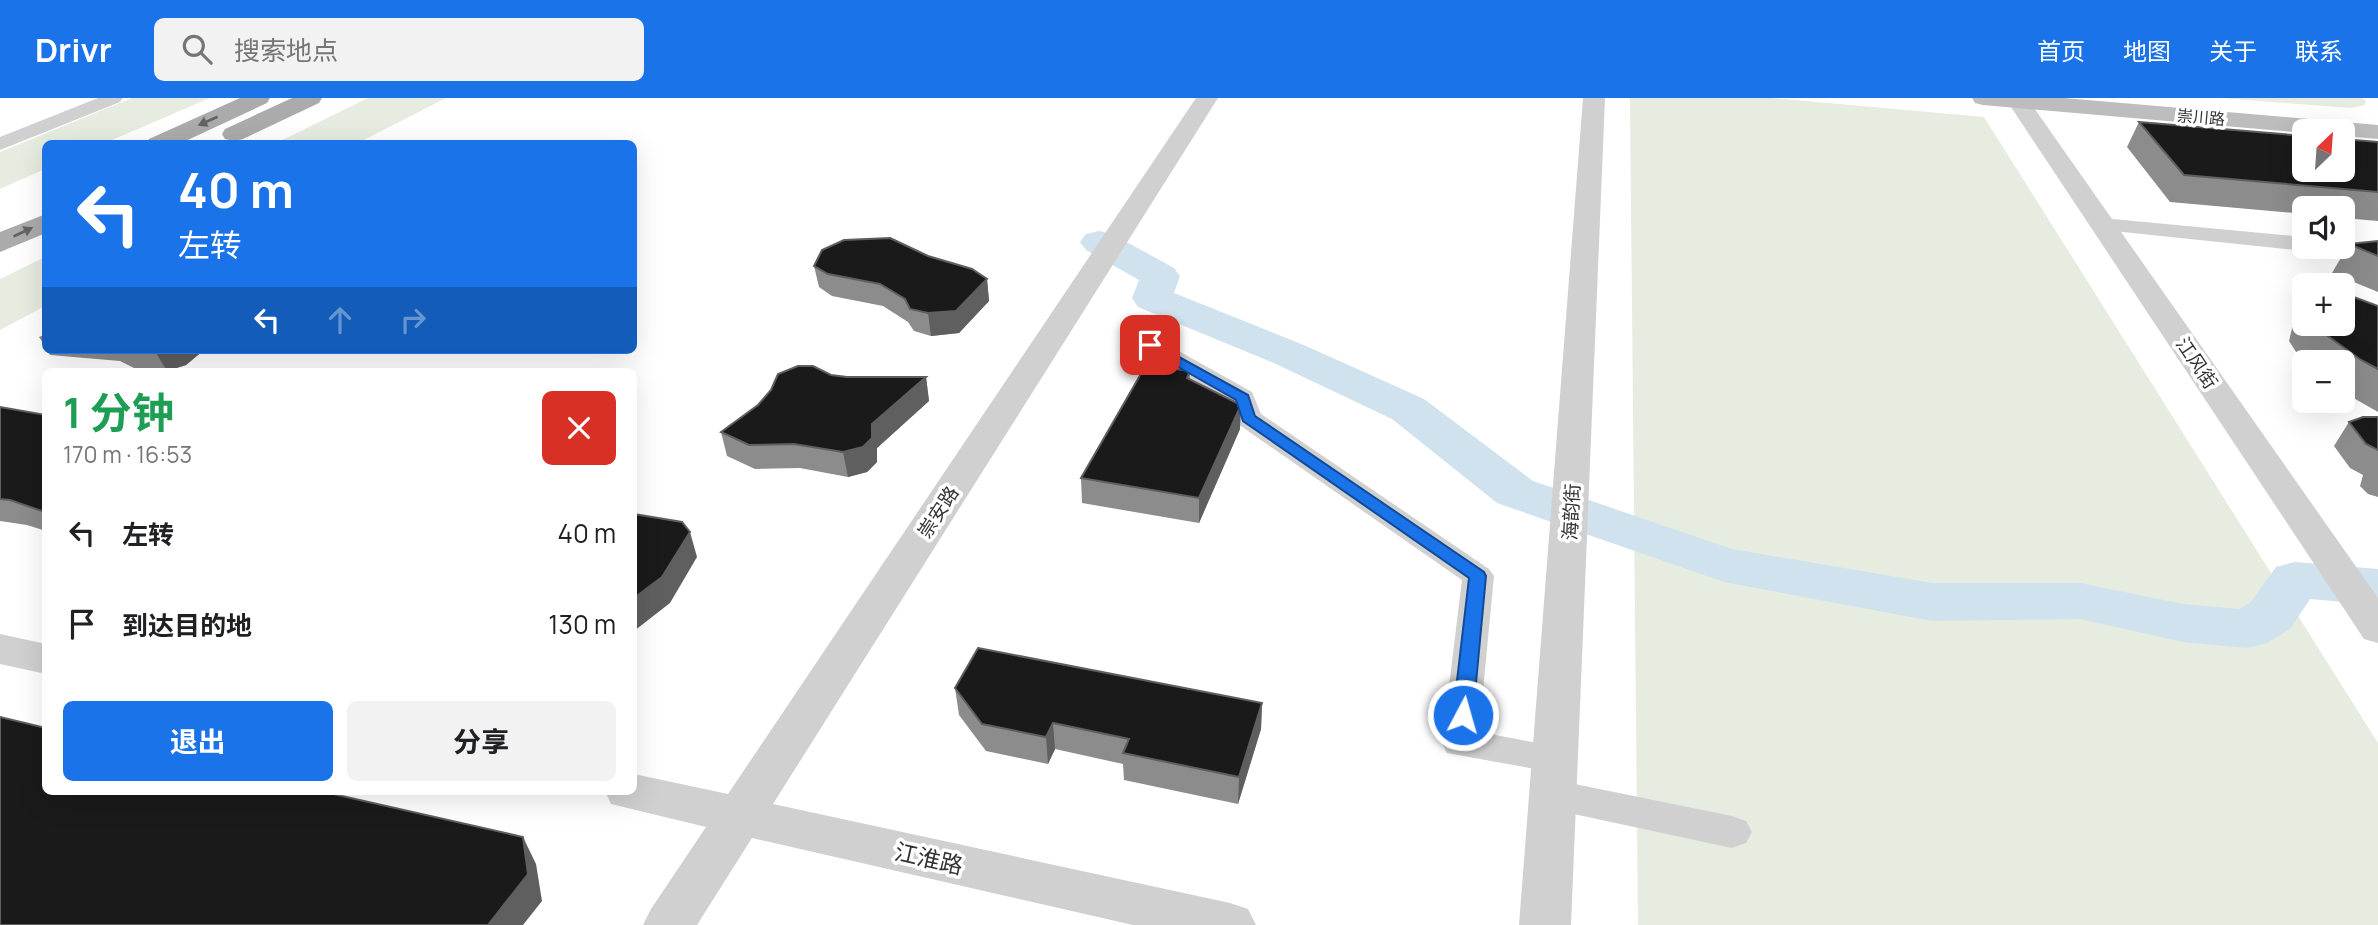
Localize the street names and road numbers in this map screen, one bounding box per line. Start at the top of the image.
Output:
street label: 崇川路 [2176,104,2226,130]
street label: 江风街 [2170,332,2224,394]
street label: 崇安路 [912,481,964,543]
street label: 海韵街 [1557,483,1585,541]
street label: 江淮路 [892,835,966,881]

